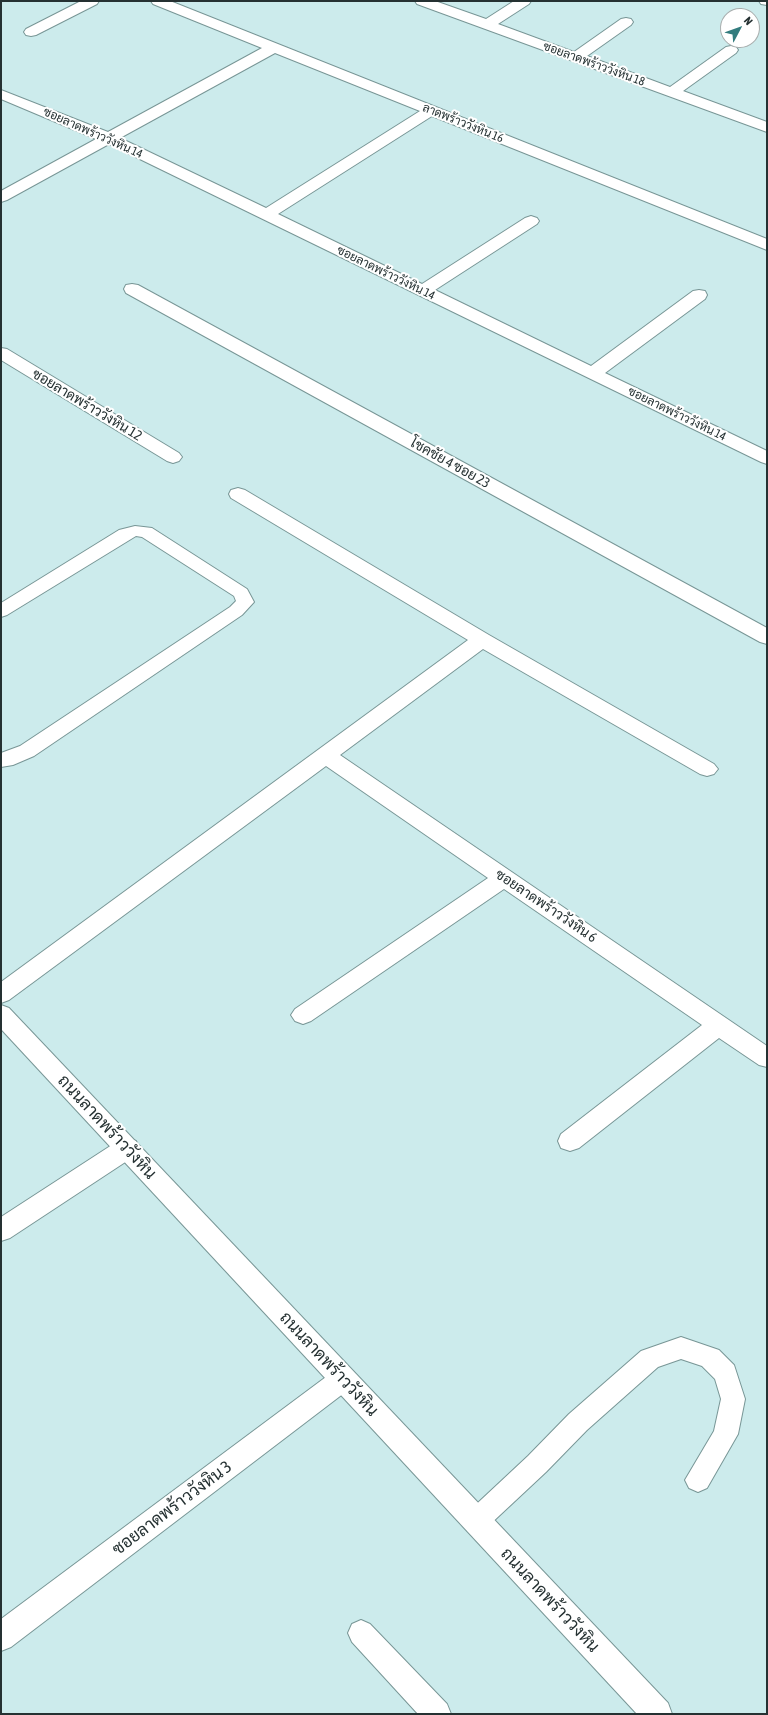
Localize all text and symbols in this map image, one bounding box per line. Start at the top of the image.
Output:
north arrow [720,8,760,48]
text: N [742,14,755,27]
street label: ซอยลาดพร้าววังหิน 18 [541,39,647,89]
street label: ลาดพร้าววังหิน 16 [420,100,506,146]
street label: ซอยลาดพร้าววังหิน 14 [41,105,145,161]
street label: ซอยลาดพร้าววังหิน 14 [335,243,437,303]
street label: ซอยลาดพร้าววังหิน 12 [29,366,145,444]
street label: ซอยลาดพร้าววังหิน 14 [626,384,728,444]
street label: โชคชัย 4 ซอย 23 [407,434,493,492]
street label: ซอยลาดพร้าววังหิน 6 [492,866,600,946]
street label: ถนนลาดพร้าววังหิน [53,1071,161,1183]
street label: ถนนลาดพร้าววังหิน [275,1308,383,1420]
street label: ซอยลาดพร้าววังหิน 3 [108,1456,236,1560]
street label: ถนนลาดพร้าววังหิน [496,1544,604,1656]

